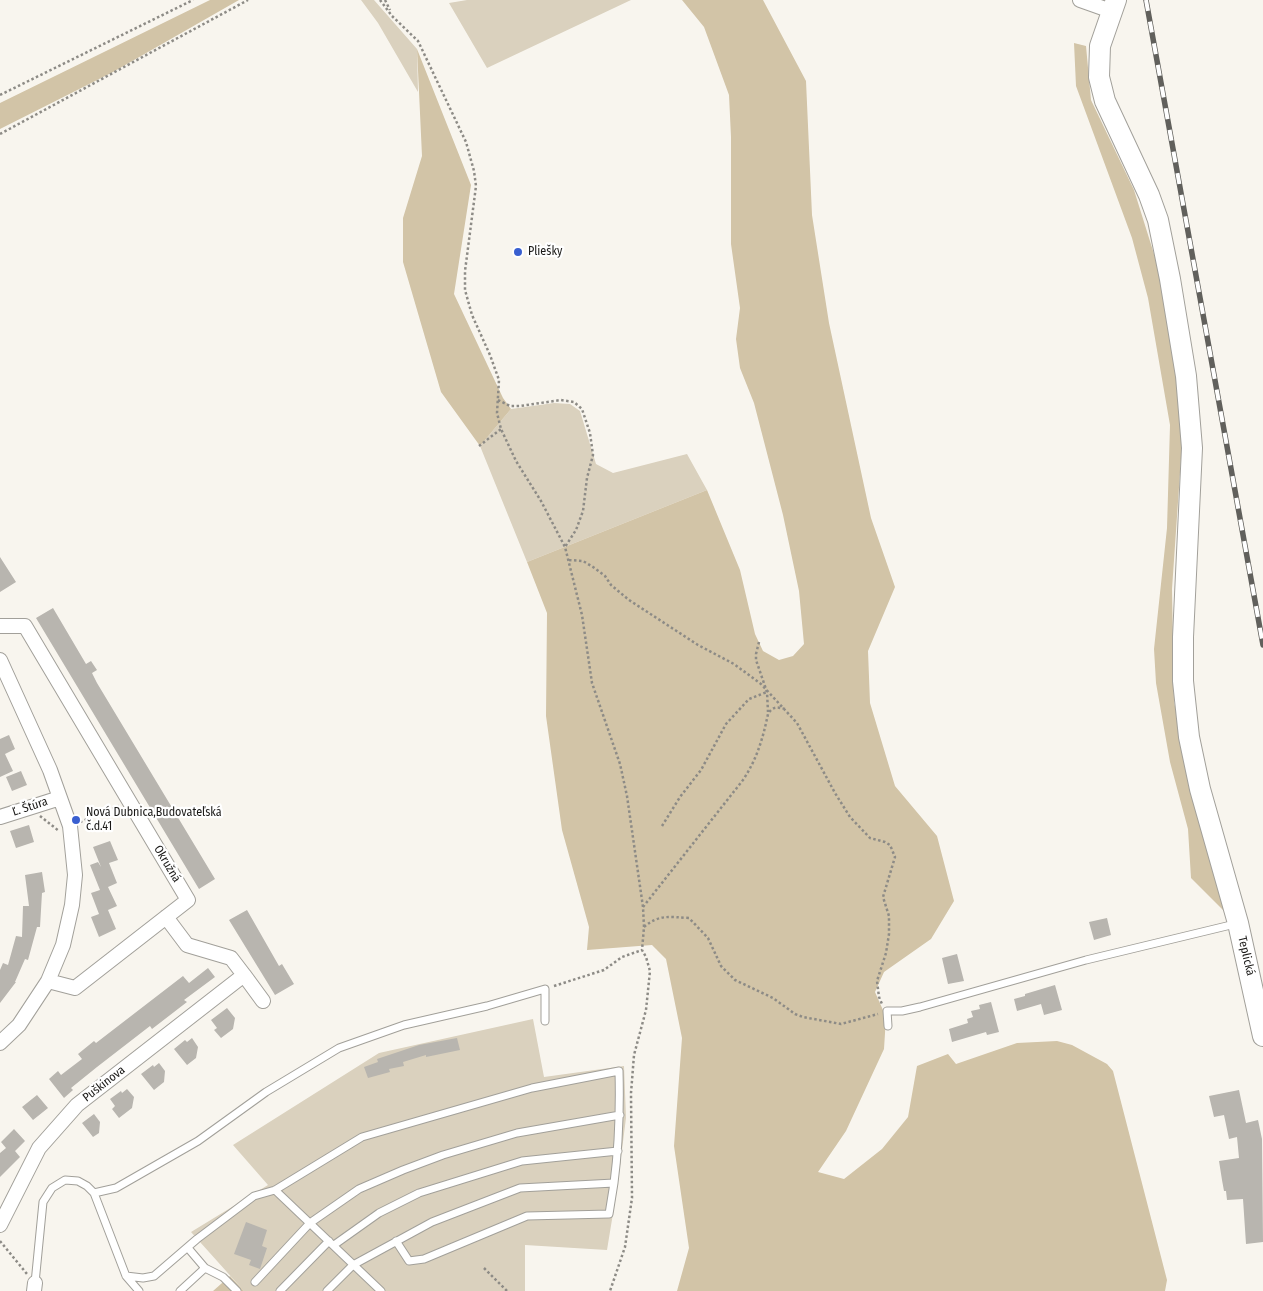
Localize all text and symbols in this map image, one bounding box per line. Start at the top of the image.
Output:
place label: Pliešky [528,245,562,259]
marker: Pliešky [512,246,524,258]
street label: Ľ. Štúra [10,795,50,819]
place label: Nová Dubnica,Budovateľská č.d.41 [86,806,222,834]
marker: Nová Dubnica,Budovateľská č.d.41 [70,814,82,826]
street label: Okružná [150,843,184,885]
street label: Teplická [1235,935,1257,977]
street label: Puškinova [80,1063,128,1105]

